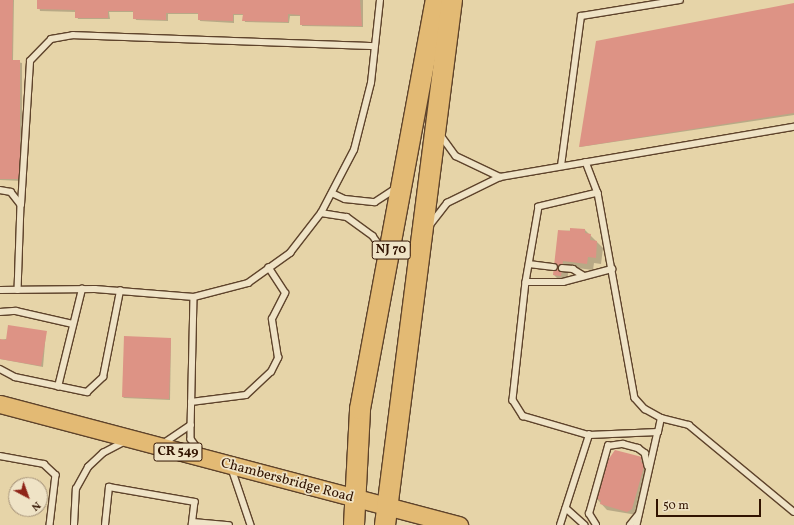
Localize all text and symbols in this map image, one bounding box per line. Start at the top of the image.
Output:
road number: NJ 70 [371,239,411,261]
road number: CR 549 [153,441,203,463]
street label: Chambersbridge Road [219,455,355,507]
north arrow [8,477,48,517]
scale bar [658,491,763,517]
text: N [28,497,43,514]
text: 50 m [663,498,689,514]

